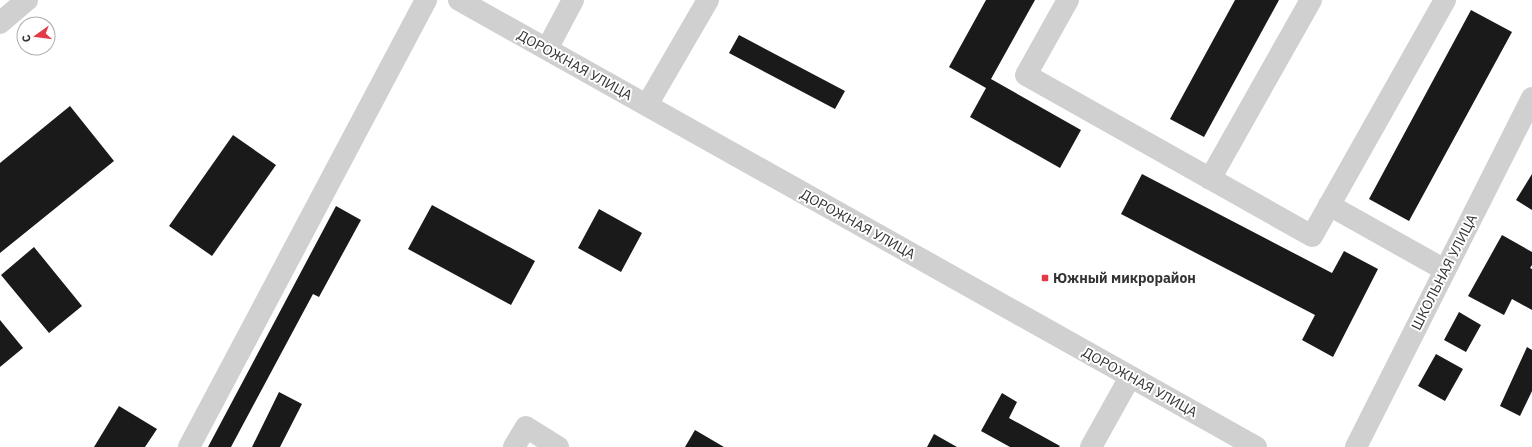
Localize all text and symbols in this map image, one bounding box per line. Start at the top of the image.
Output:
north arrow [16,16,56,56]
street label: ДОРОЖНАЯ УЛИЦА [514,26,636,104]
text: С [19,33,34,44]
street label: ДОРОЖНАЯ УЛИЦА [797,185,919,263]
street label: ШКОЛЬНАЯ УЛИЦА [1407,211,1481,333]
place label: Южный микрорайон [1053,269,1196,287]
marker: Южный микрорайон [1040,273,1050,283]
street label: ДОРОЖНАЯ УЛИЦА [1079,343,1201,421]

